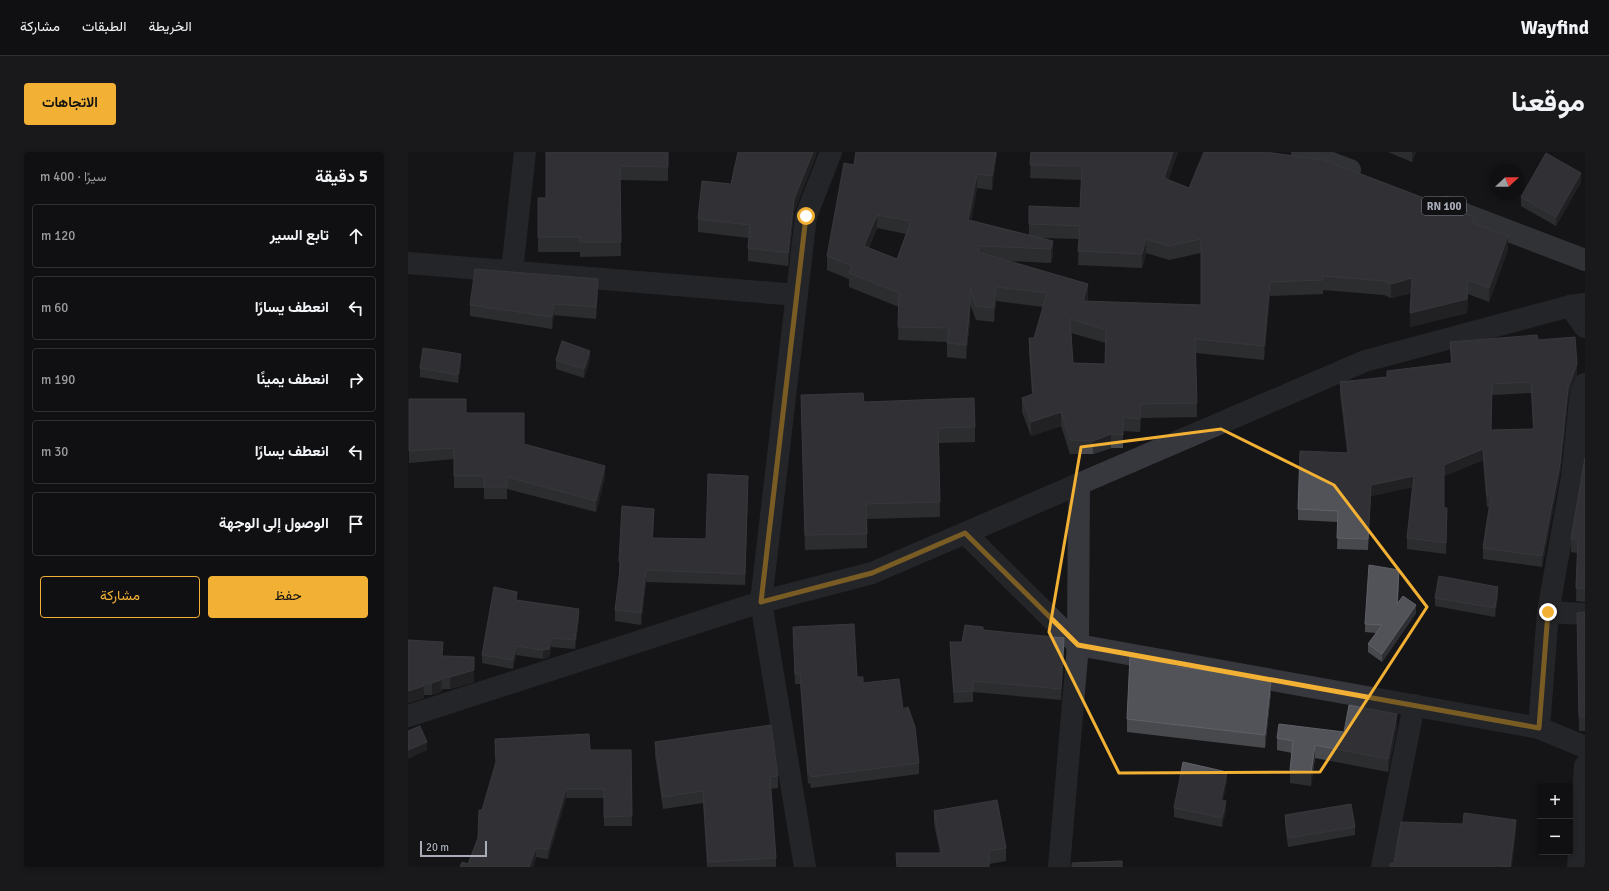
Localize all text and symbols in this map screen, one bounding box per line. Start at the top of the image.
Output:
text: Wayfind [1521,16,1589,40]
text: مشاركة [20,18,60,35]
text: الطبقات [82,18,126,35]
text: الخريطة [148,18,192,35]
button: الاتجاهات [24,83,116,125]
text: موقعنا [1511,85,1585,119]
north arrow [1489,164,1525,200]
text: 5 دقيقة [315,166,368,187]
text: سيرًا · 400 m [40,169,107,185]
road number: RN 100 [1422,197,1466,215]
route start [797,207,815,225]
icon: ahead [345,225,367,247]
text: تابع السير [270,226,329,244]
text: 120 m [41,228,75,244]
icon: left [345,297,367,319]
text: انعطف يسارًا [255,298,329,316]
text: 60 m [41,300,68,316]
icon: right [345,369,367,391]
text: انعطف يمينًا [257,370,329,388]
text: 190 m [41,372,75,388]
icon: left [345,441,367,463]
text: انعطف يسارًا [255,442,329,460]
text: 30 m [41,444,68,460]
icon: arrive [345,513,367,535]
text: الوصول إلى الوجهة [219,514,329,532]
button: مشاركة [40,576,200,618]
button: حفظ [208,576,368,618]
route end [1539,603,1557,621]
map controls [1537,783,1573,855]
button: + [1537,783,1573,819]
button: − [1537,819,1573,855]
scale bar [420,839,487,858]
text: 20 m [426,841,449,854]

